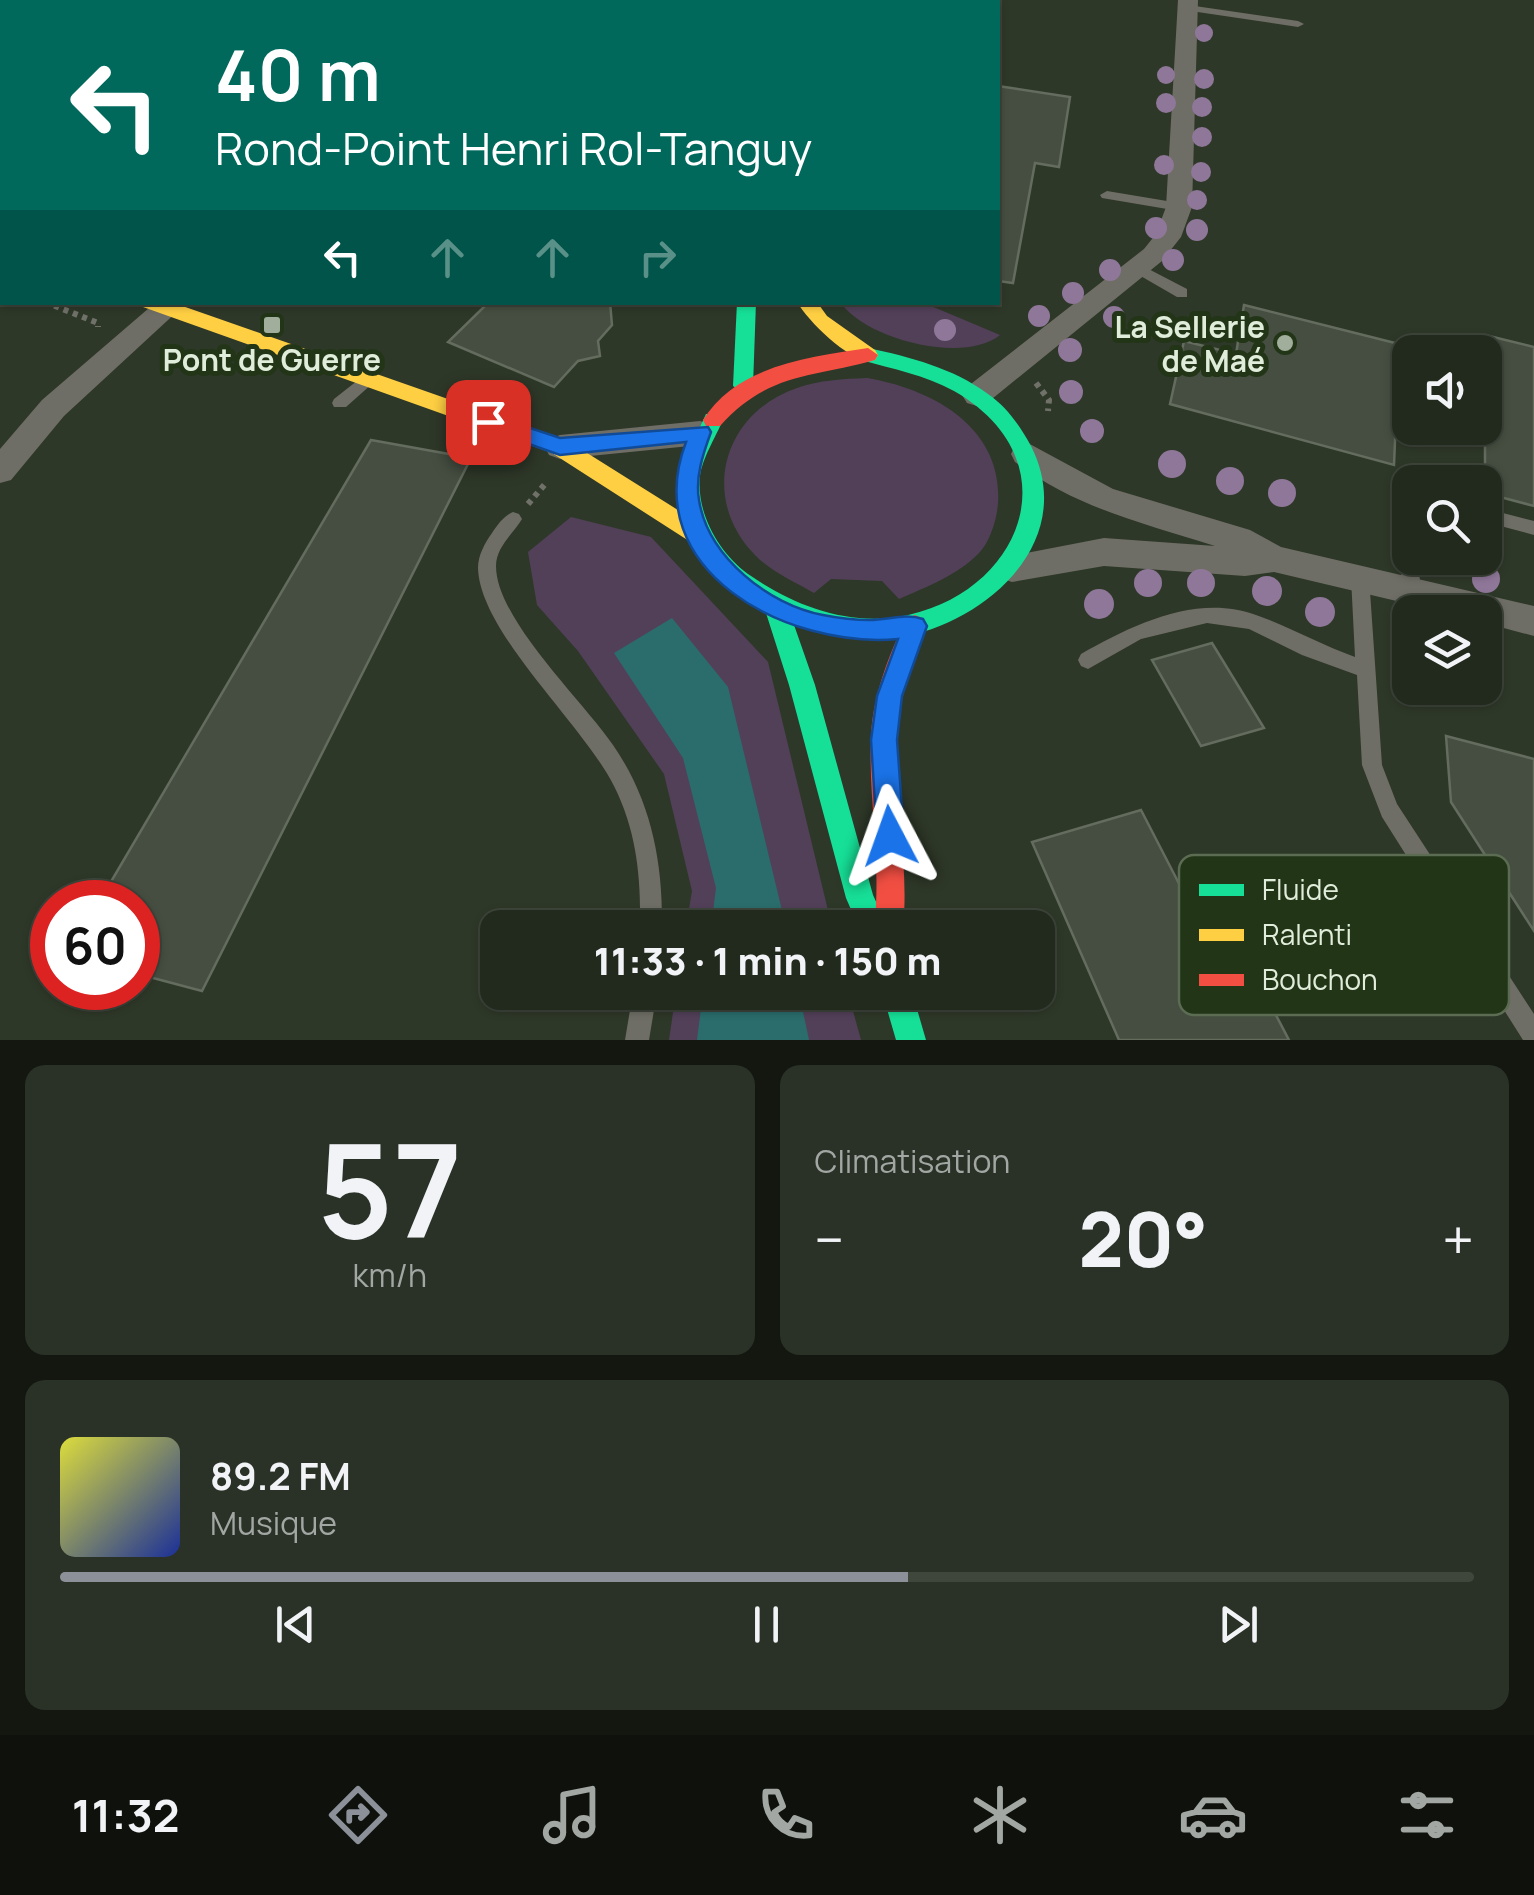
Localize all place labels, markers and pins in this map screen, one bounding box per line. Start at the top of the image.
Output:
place label: La Sellerie de Maé [1115,306,1265,381]
marker: Pont de Guerre [261,314,283,336]
marker: La Sellerie de Maé [1274,332,1296,354]
place label: Pont de Guerre [163,339,381,380]
pin [446,380,531,465]

